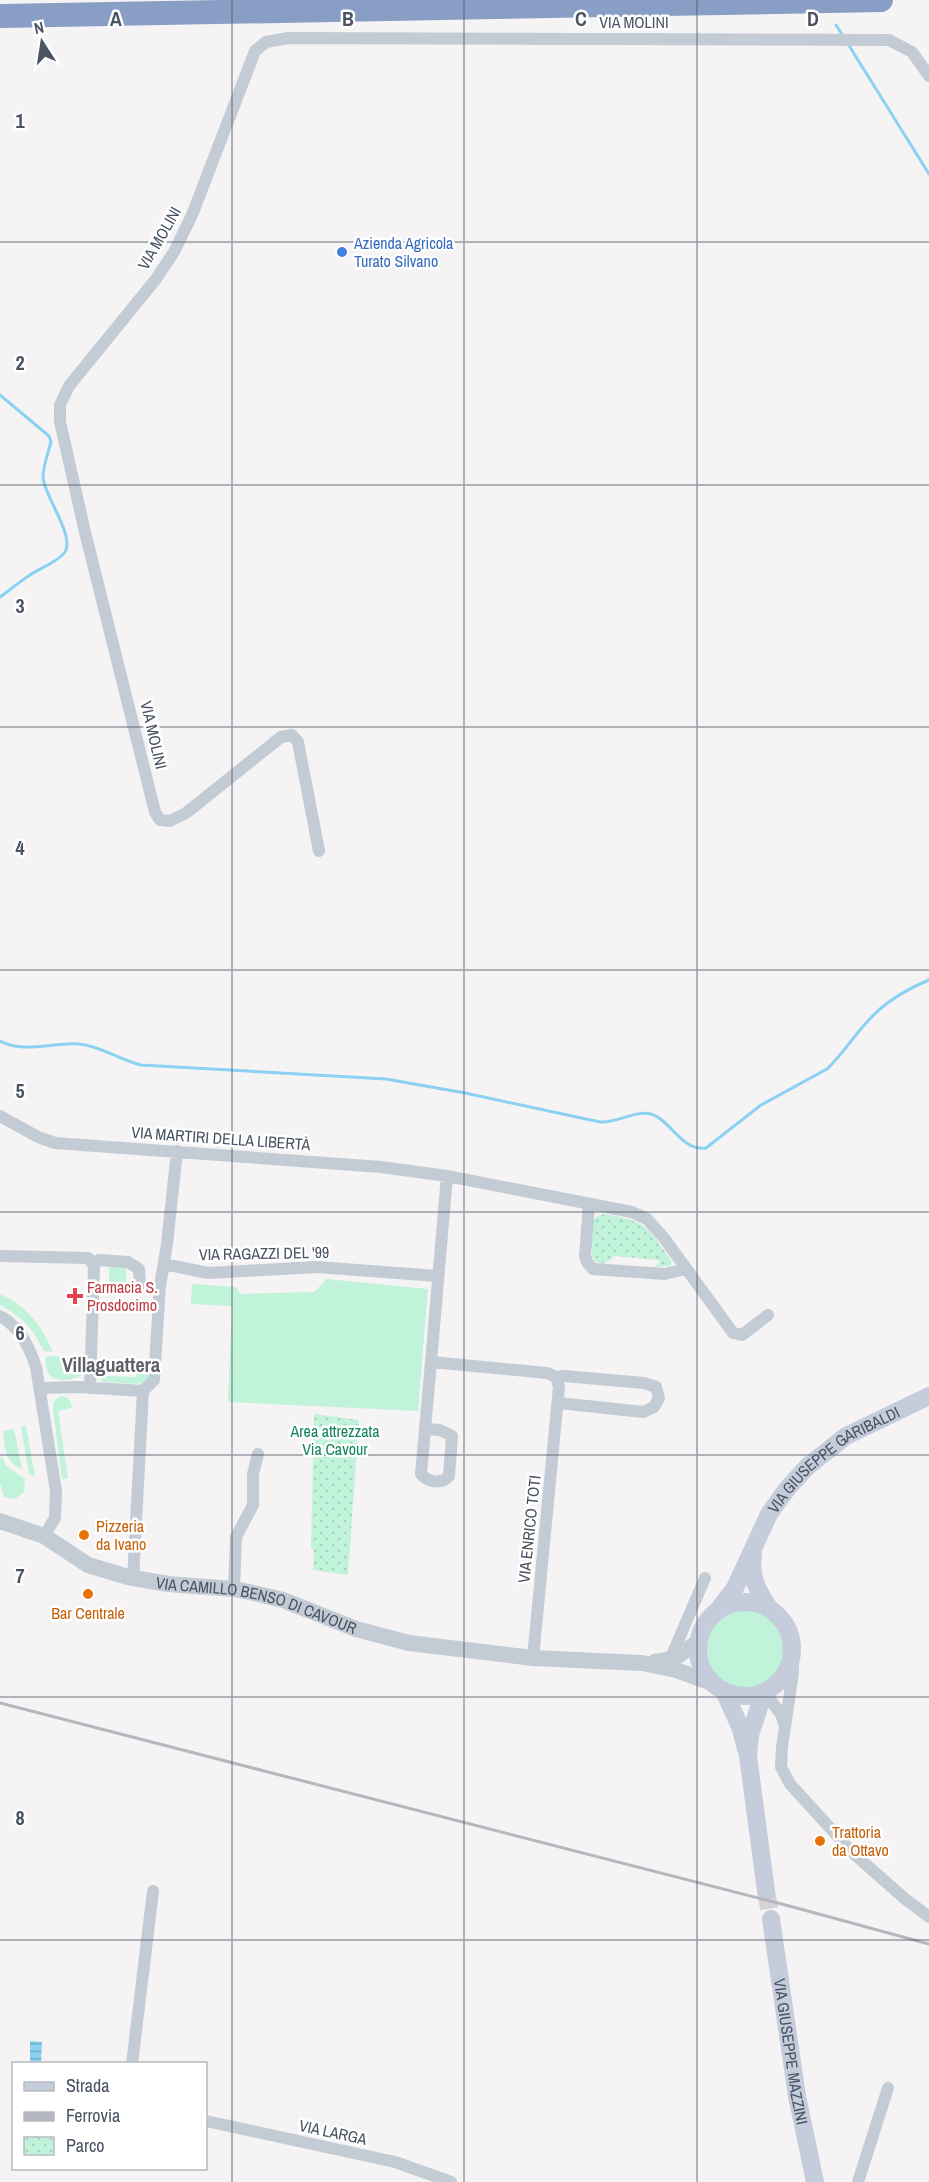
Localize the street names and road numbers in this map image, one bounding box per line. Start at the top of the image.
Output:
street label: VIA MOLINI [599,11,669,33]
street label: VIA MOLINI [132,203,186,273]
street label: VIA MOLINI [135,699,173,771]
street label: VIA MARTIRI DELLA LIBERTÀ [131,1121,312,1155]
street label: VIA RAGAZZI DEL '99 [199,1241,329,1265]
street label: VIA GIUSEPPE GARIBALDI [762,1401,903,1517]
street label: VIA ENRICO TOTI [512,1474,546,1584]
street label: VIA CAMILLO BENSO DI CAVOUR [154,1571,361,1639]
street label: VIA GIUSEPPE MAZZINI [769,1977,814,2127]
street label: VIA LARGA [297,2114,369,2150]

